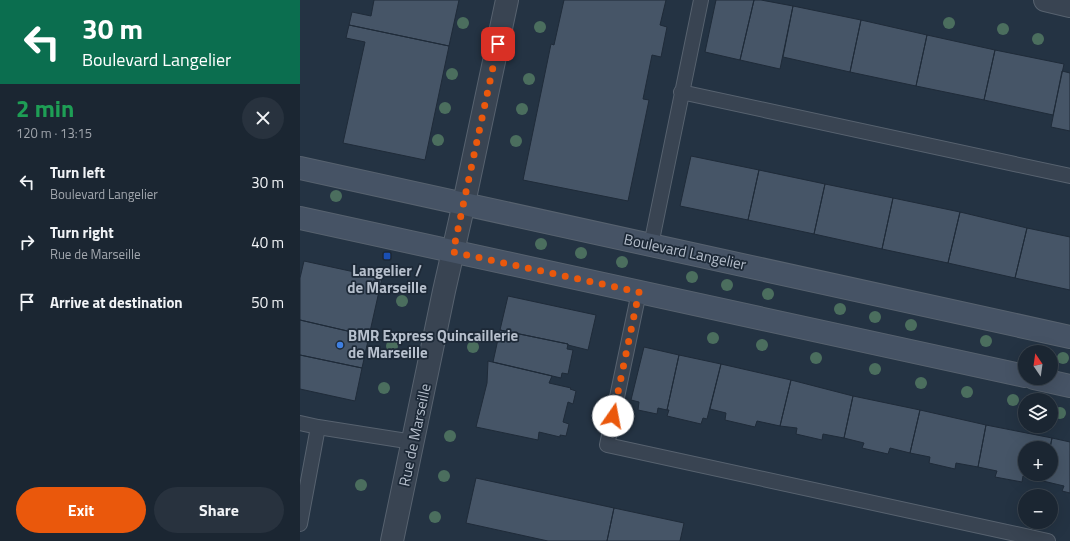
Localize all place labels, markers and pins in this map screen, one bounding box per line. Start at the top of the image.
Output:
pin [481,27,515,61]
marker: Langelier / de Marseille [382,251,392,261]
place label: Langelier / de Marseille [347,259,427,299]
place label: BMR Express Quincaillerie de Marseille [348,324,519,364]
marker: BMR Express Quincaillerie de Marseille [335,340,345,350]

